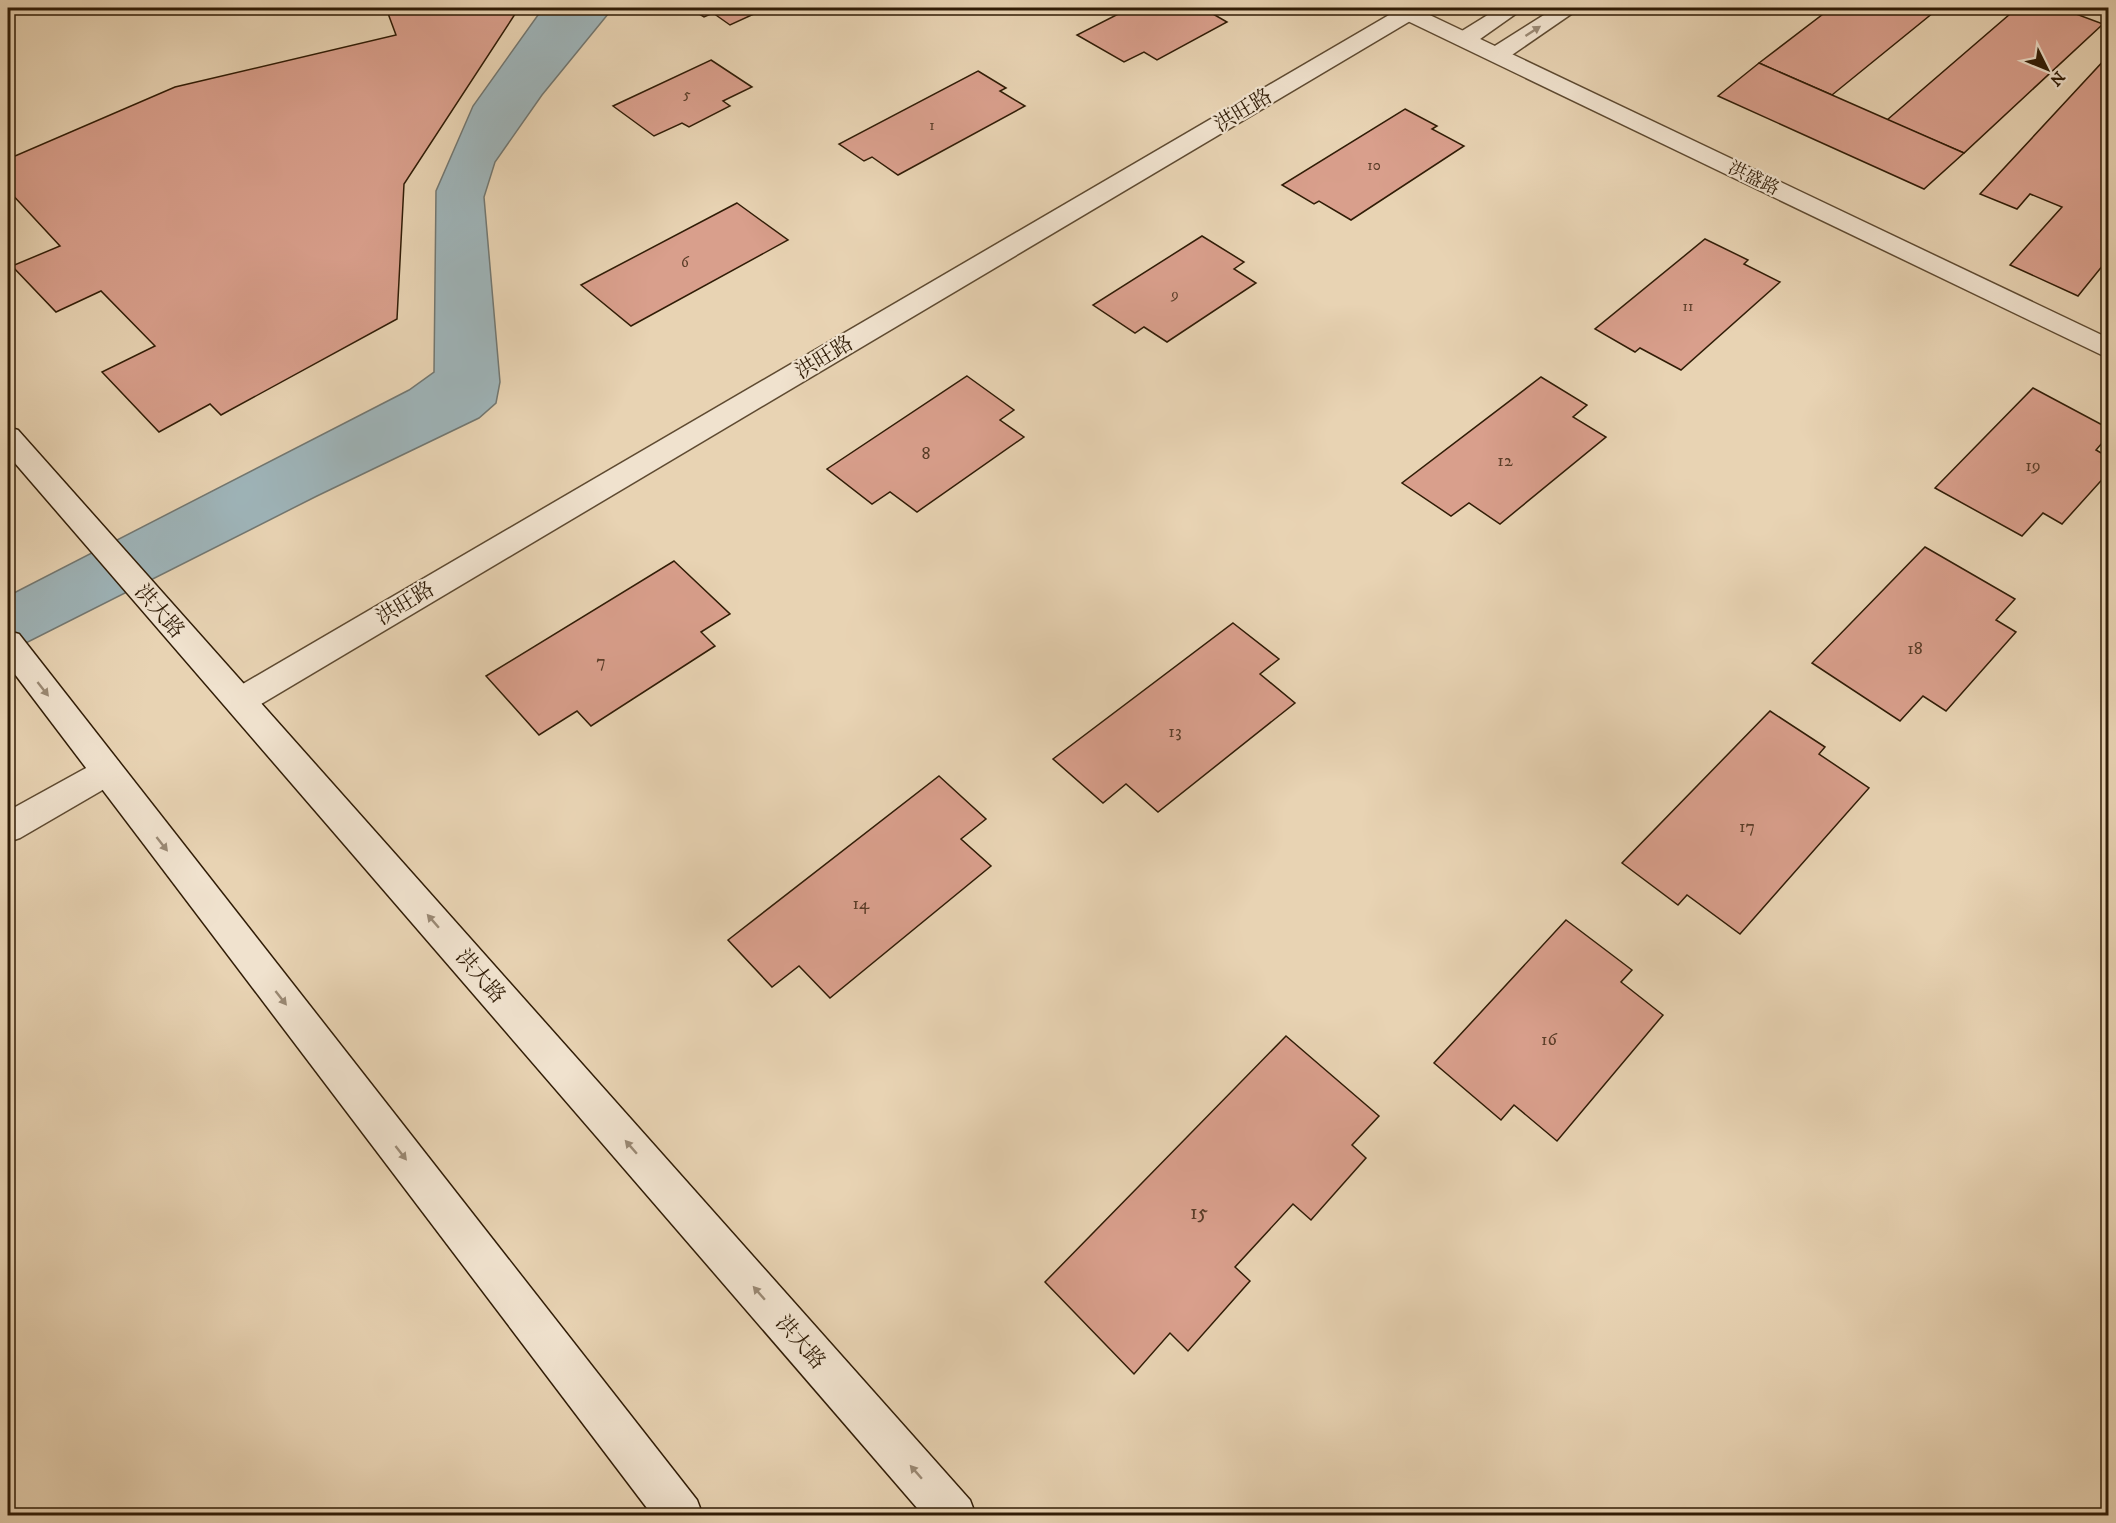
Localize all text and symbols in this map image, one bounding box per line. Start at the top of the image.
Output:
one-way arrow [1525,25,1541,36]
north arrow [2017,39,2077,99]
text: N [2045,67,2069,90]
street label: 洪旺路 [1210,83,1277,138]
house number: 5 [683,85,691,104]
house number: 1 [929,116,935,135]
house number: 10 [1367,156,1381,175]
street label: 洪盛路 [1724,157,1783,201]
house number: 6 [681,253,690,272]
house number: 9 [1170,285,1179,304]
house number: 11 [1682,297,1694,316]
street label: 洪旺路 [791,330,858,385]
house number: 8 [921,443,931,465]
house number: 12 [1497,450,1513,472]
house number: 19 [2025,455,2041,477]
street label: 洪旺路 [372,576,439,631]
street label: 洪大路 [129,579,190,644]
house number: 18 [1907,638,1923,660]
house number: 7 [596,651,606,673]
one-way arrow [37,682,49,697]
house number: 13 [1168,721,1182,743]
house number: 17 [1739,816,1755,838]
one-way arrow [156,836,168,851]
house number: 14 [853,893,870,915]
one-way arrow [427,914,440,929]
street label: 洪大路 [450,944,511,1009]
one-way arrow [275,990,288,1006]
house number: 16 [1541,1029,1558,1051]
one-way arrow [625,1140,638,1155]
one-way arrow [394,1145,406,1160]
house number: 15 [1190,1200,1208,1226]
one-way arrow [753,1286,766,1301]
street label: 洪大路 [770,1310,831,1375]
one-way arrow [909,1464,923,1479]

